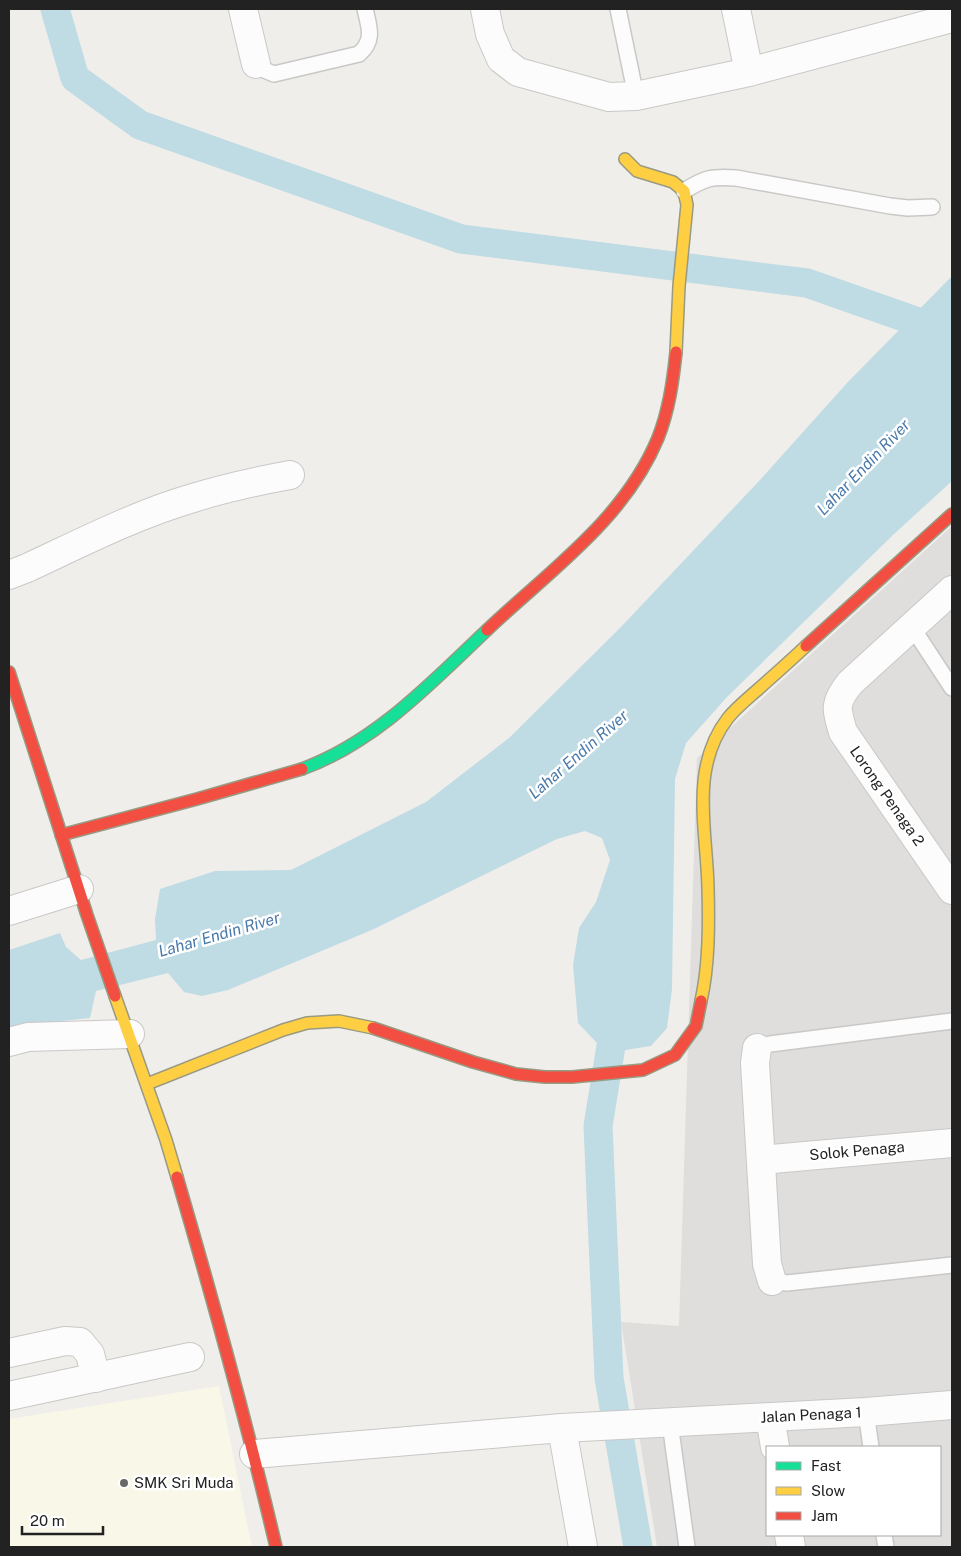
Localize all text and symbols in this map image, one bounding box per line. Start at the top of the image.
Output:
water label: Lahar Endin River [813,415,914,519]
water label: Lahar Endin River [525,705,633,803]
street label: Lorong Penaga 2 [847,743,928,849]
water label: Lahar Endin River [156,908,283,961]
street label: Solok Penaga [809,1138,905,1163]
street label: Jalan Penaga 1 [760,1403,862,1426]
legend [766,1446,941,1536]
text: Fast [811,1457,841,1474]
place label: SMK Sri Muda [134,1474,234,1491]
marker: SMK Sri Muda [118,1477,130,1489]
text: Slow [811,1482,846,1499]
scale bar [22,1504,104,1536]
text: Jam [811,1507,838,1524]
text: 20 m [30,1512,65,1529]

